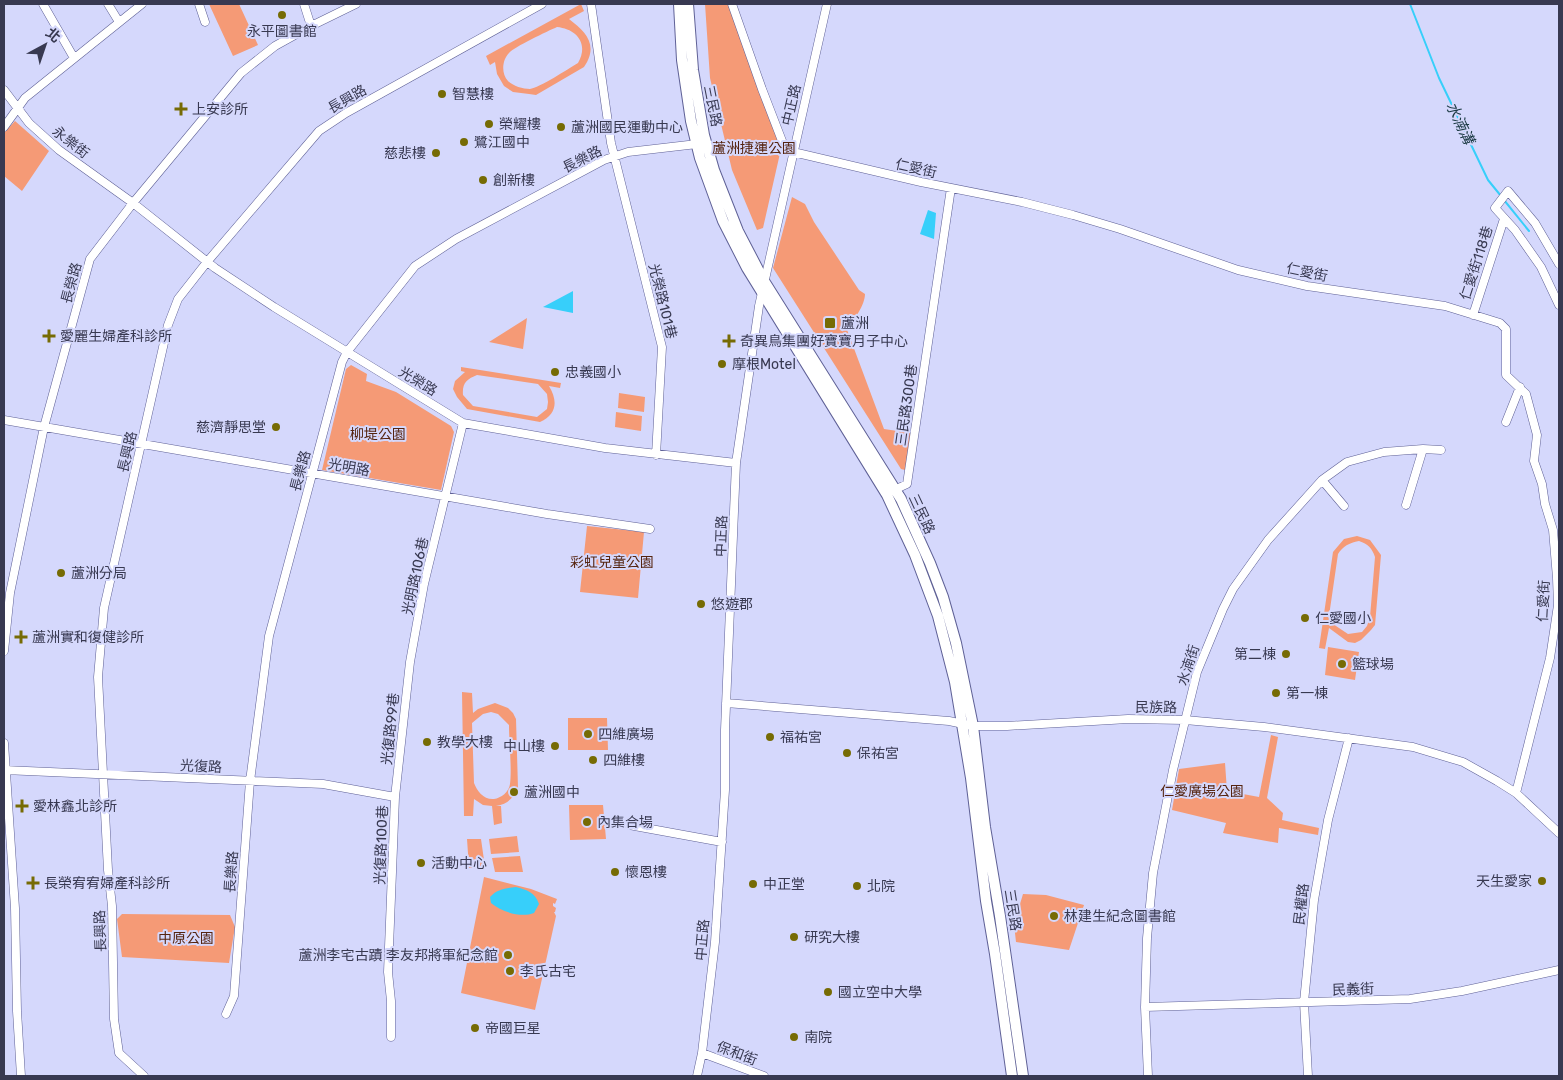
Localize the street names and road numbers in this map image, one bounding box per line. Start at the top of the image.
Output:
street label: 長興路 [325,82,370,117]
street label: 中正路 [778,83,804,127]
street label: 三民路 [700,84,725,128]
street label: 永樂街 [49,123,92,162]
street label: 長樂路 [560,142,605,177]
street label: 仁愛街 [894,155,938,181]
street label: 仁愛街118巷 [1457,224,1496,302]
street label: 仁愛街 [1285,260,1329,285]
street label: 長榮路 [58,261,85,306]
street label: 光榮路101巷 [645,262,680,340]
street label: 光榮路 [395,363,440,400]
street label: 三民路300巷 [892,363,921,447]
street label: 長興路 [114,430,140,474]
street label: 長樂路 [287,449,314,494]
street label: 光明路 [327,455,371,480]
street label: 三民路 [905,492,938,537]
street label: 中正路 [712,515,731,557]
street label: 光明路106巷 [399,536,432,617]
street label: 仁愛街 [1534,580,1553,622]
street label: 水湳街 [1174,643,1203,688]
street label: 光復路99巷 [378,692,403,766]
street label: 民族路 [1135,699,1177,716]
street label: 光復路 [180,757,222,776]
street label: 光復路100巷 [372,805,391,885]
street label: 長樂路 [222,850,241,894]
street label: 民權路 [1291,882,1312,926]
street label: 三民路 [1001,888,1024,932]
street label: 長興路 [91,910,110,952]
street label: 中正路 [692,918,713,962]
street label: 民義街 [1332,980,1374,999]
street label: 保和街 [714,1038,759,1069]

